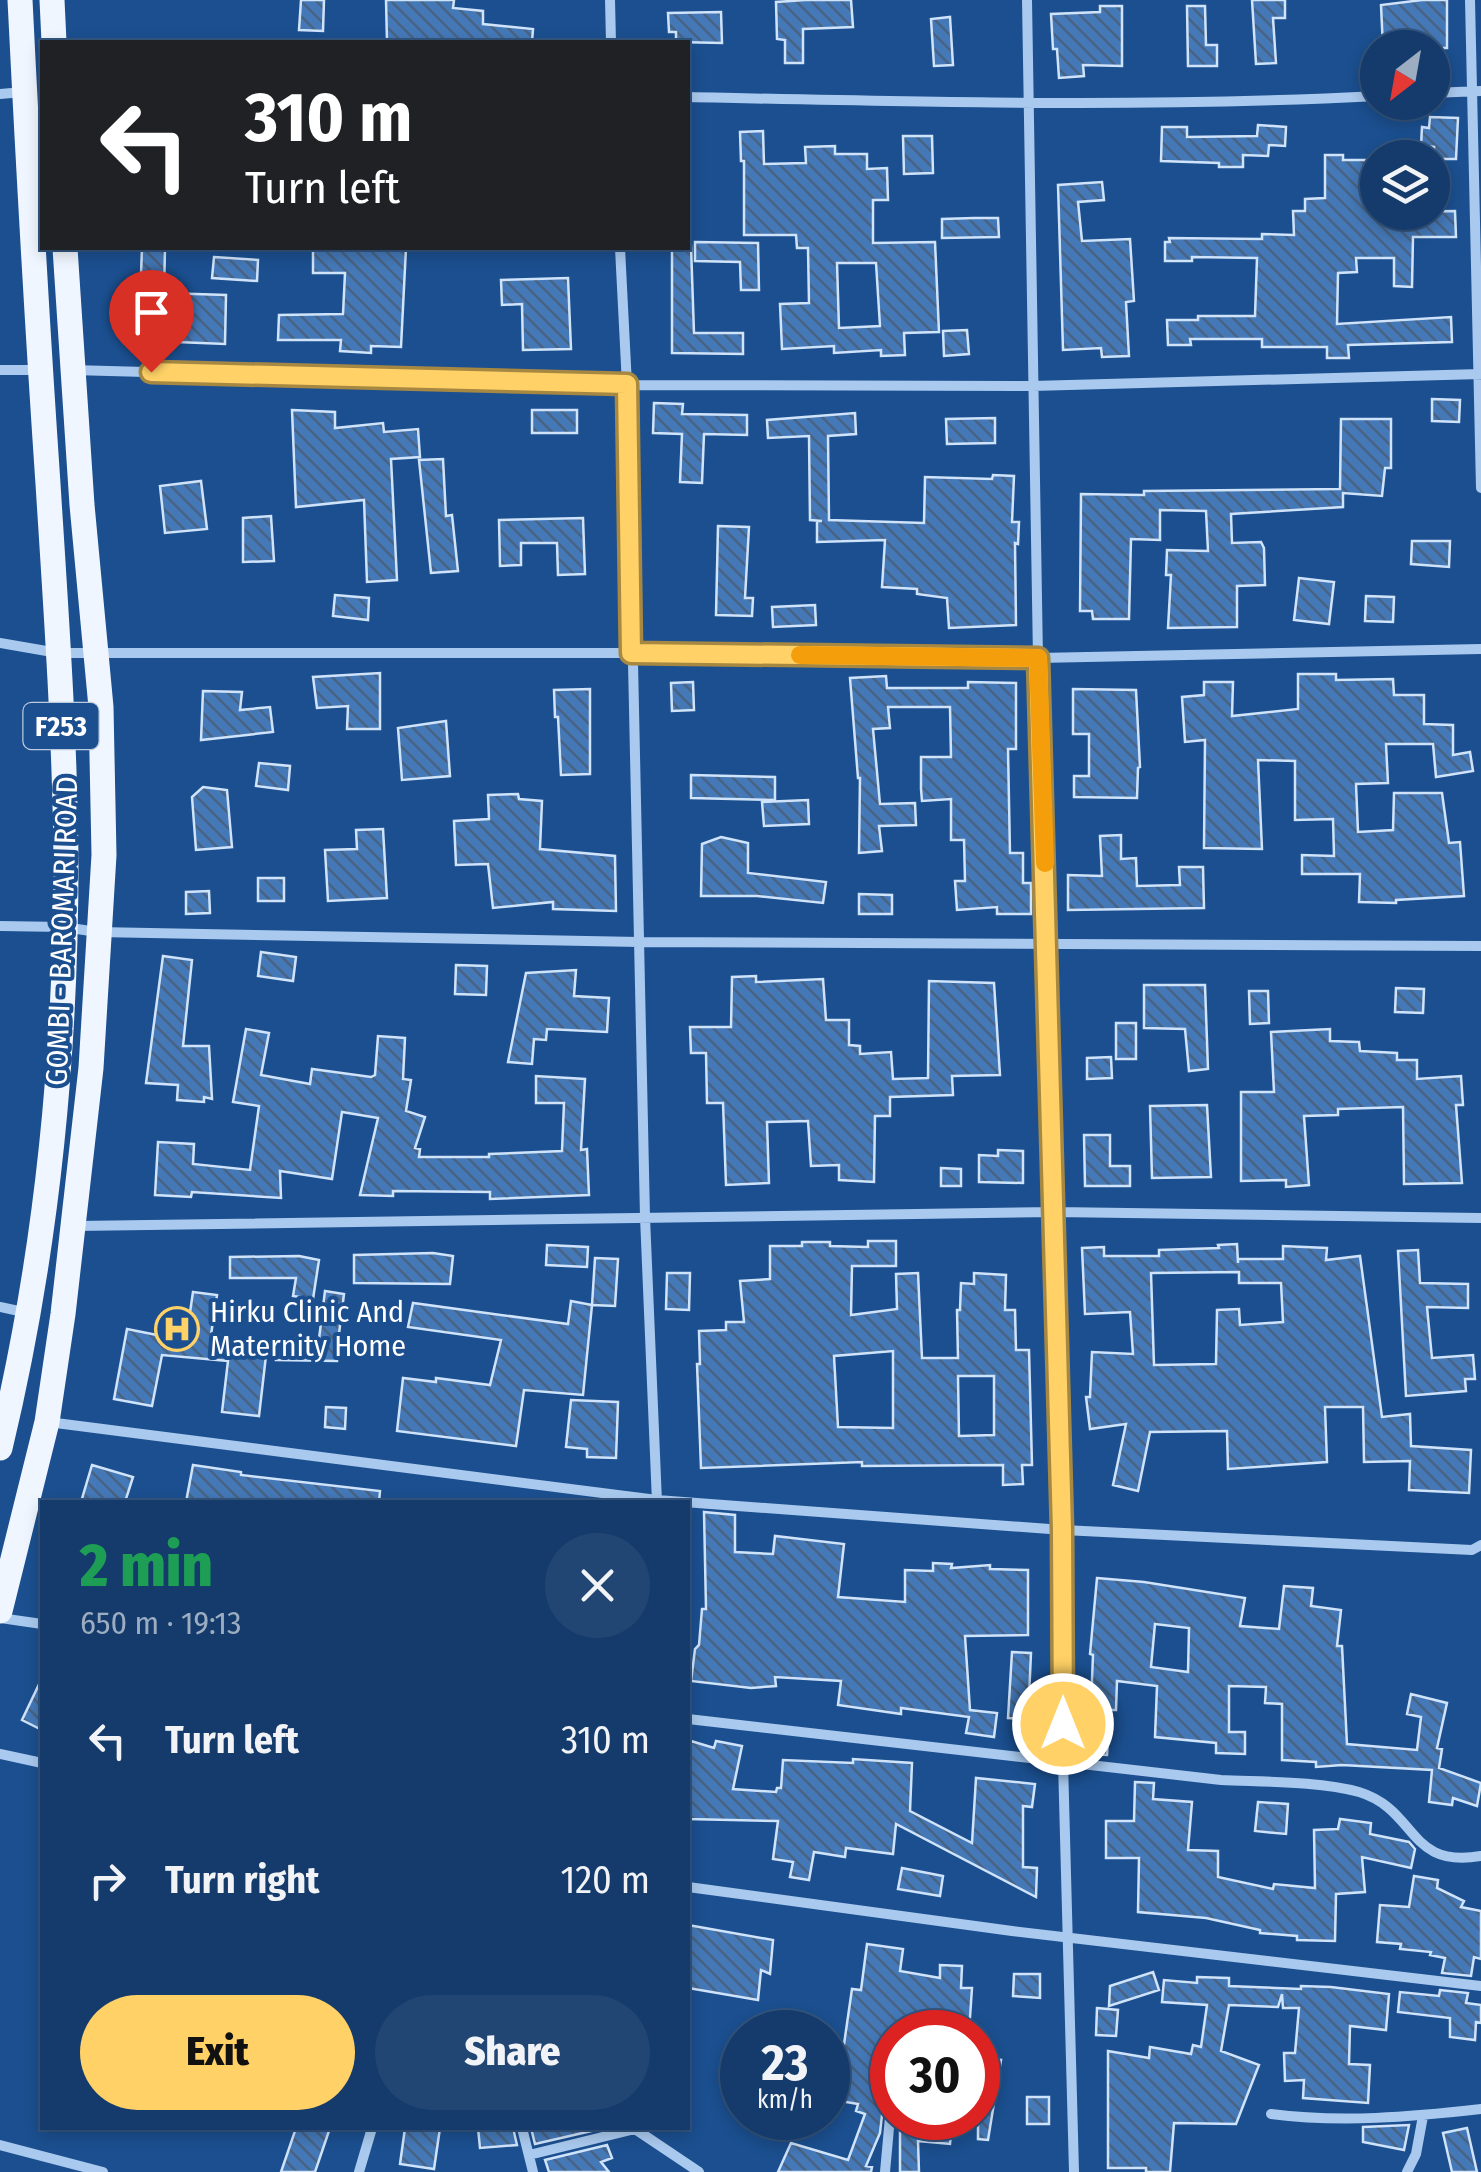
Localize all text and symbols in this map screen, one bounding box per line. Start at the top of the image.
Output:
north arrow [1360,30,1450,120]
map controls [1360,30,1450,230]
text: 310 m [245,76,413,160]
icon: left [80,80,210,210]
button: layers [1360,140,1450,230]
text: Turn left [245,161,400,215]
pin [109,270,194,373]
icon: arrive [124,285,179,340]
road number: F253 [23,703,98,749]
street label: GOMBI - BAROMARI ROAD [39,776,85,1086]
place label: Hirku Clinic And Maternity Home [210,1294,406,1364]
hospital icon: Hirku Clinic And Maternity Home [154,1306,200,1352]
text: 2 min [80,1530,213,1602]
button: close [545,1533,650,1638]
text: 650 m · 19:13 [80,1604,241,1642]
position arrow [1011,1672,1115,1776]
icon: left [80,1713,135,1768]
text: Turn left [165,1717,299,1763]
text: 310 m [561,1717,650,1763]
icon: right [80,1853,135,1908]
text: Turn right [165,1857,319,1903]
text: 120 m [560,1857,650,1903]
button: Exit [80,1995,355,2110]
button: Share [375,1995,650,2110]
speed limit sign: 30 [870,2010,1000,2140]
text: 23 [762,2033,808,2093]
text: km/h [757,2085,813,2115]

